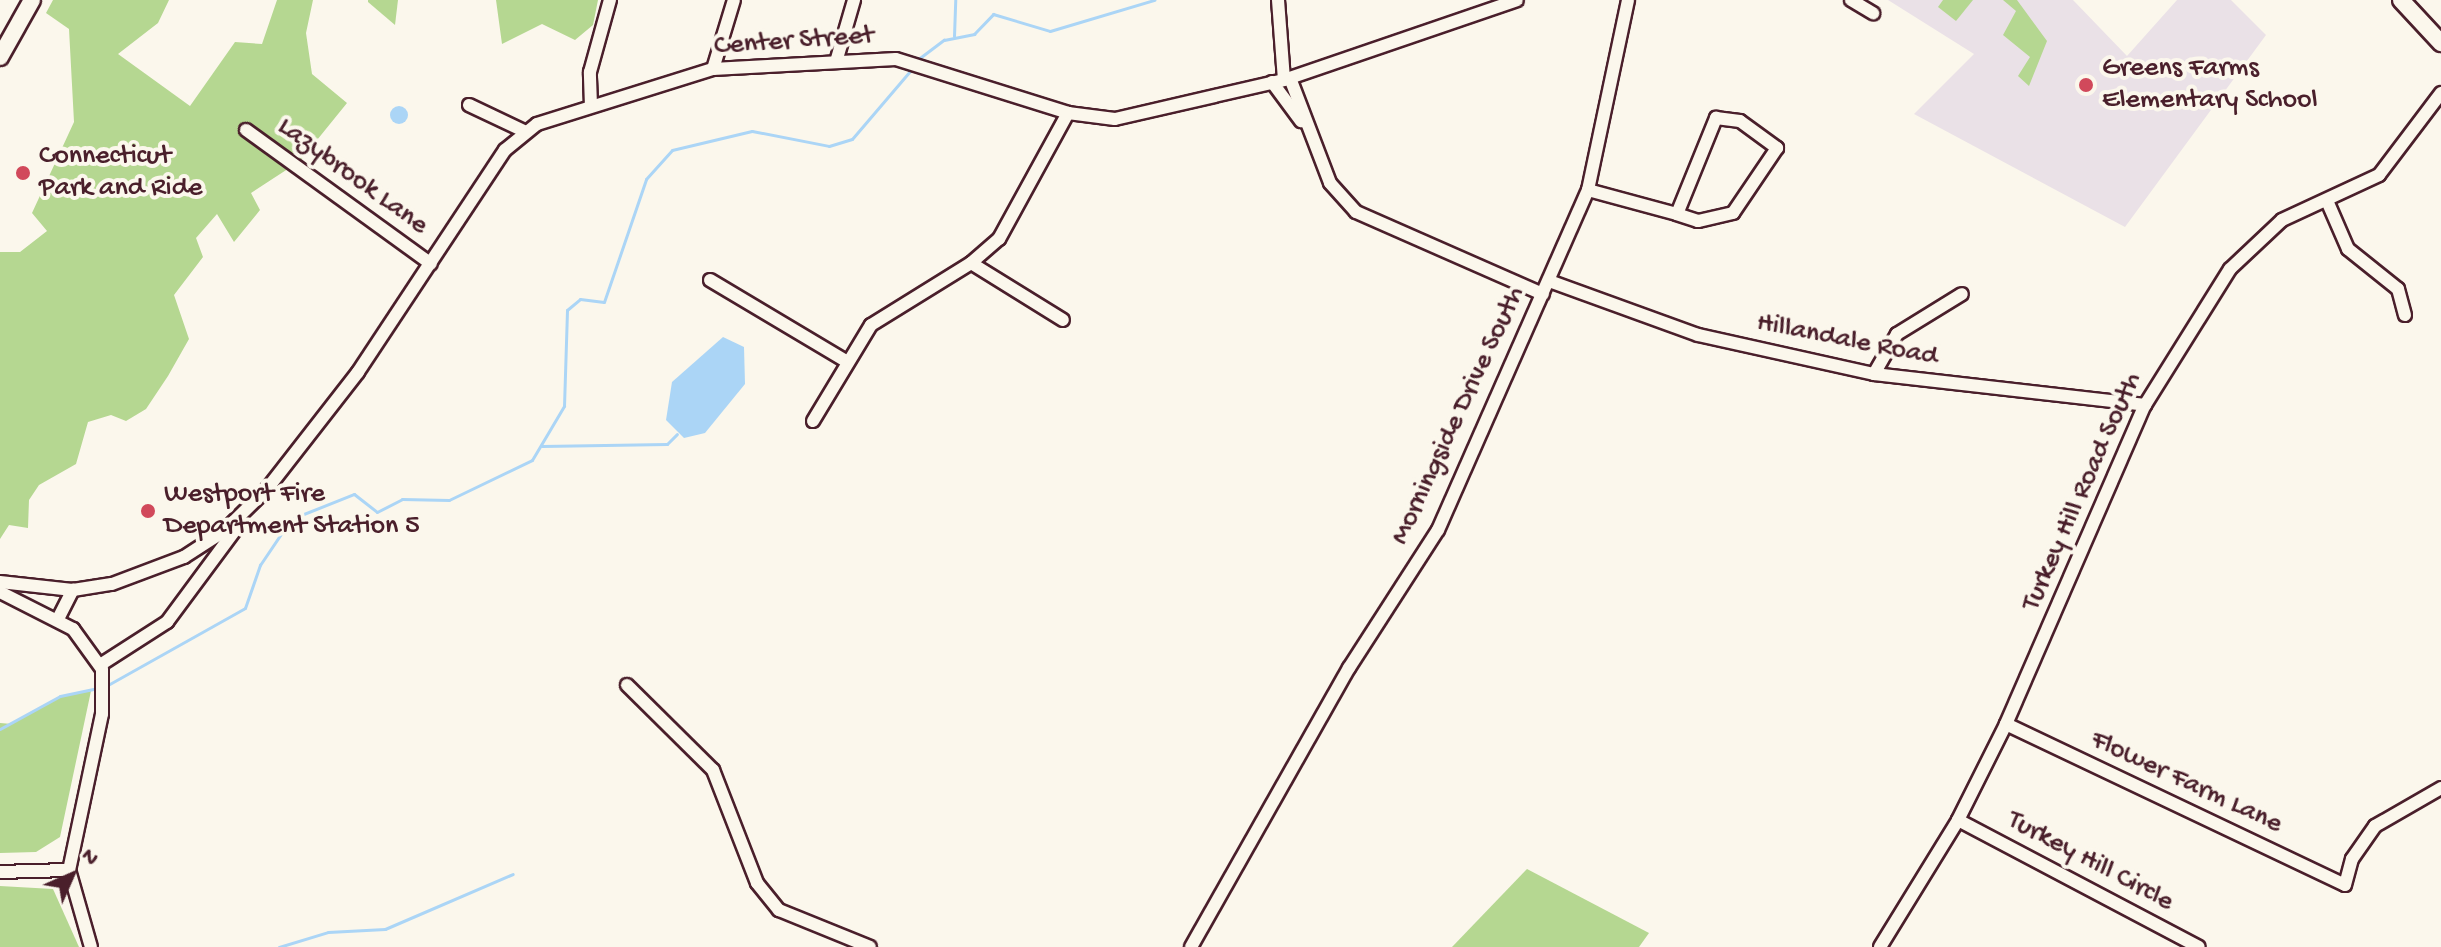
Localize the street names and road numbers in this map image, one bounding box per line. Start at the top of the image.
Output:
street label: Center Street [713,20,875,64]
street label: Lazybrook Lane [270,111,434,243]
street label: Morningside Drive South [1384,282,1534,550]
street label: Hillandale Road [1754,307,1940,375]
street label: Turkey Hill Road South [2015,368,2151,616]
street label: Flower Farm Lane [2085,724,2287,842]
street label: Turkey Hill Circle [2001,804,2179,920]

